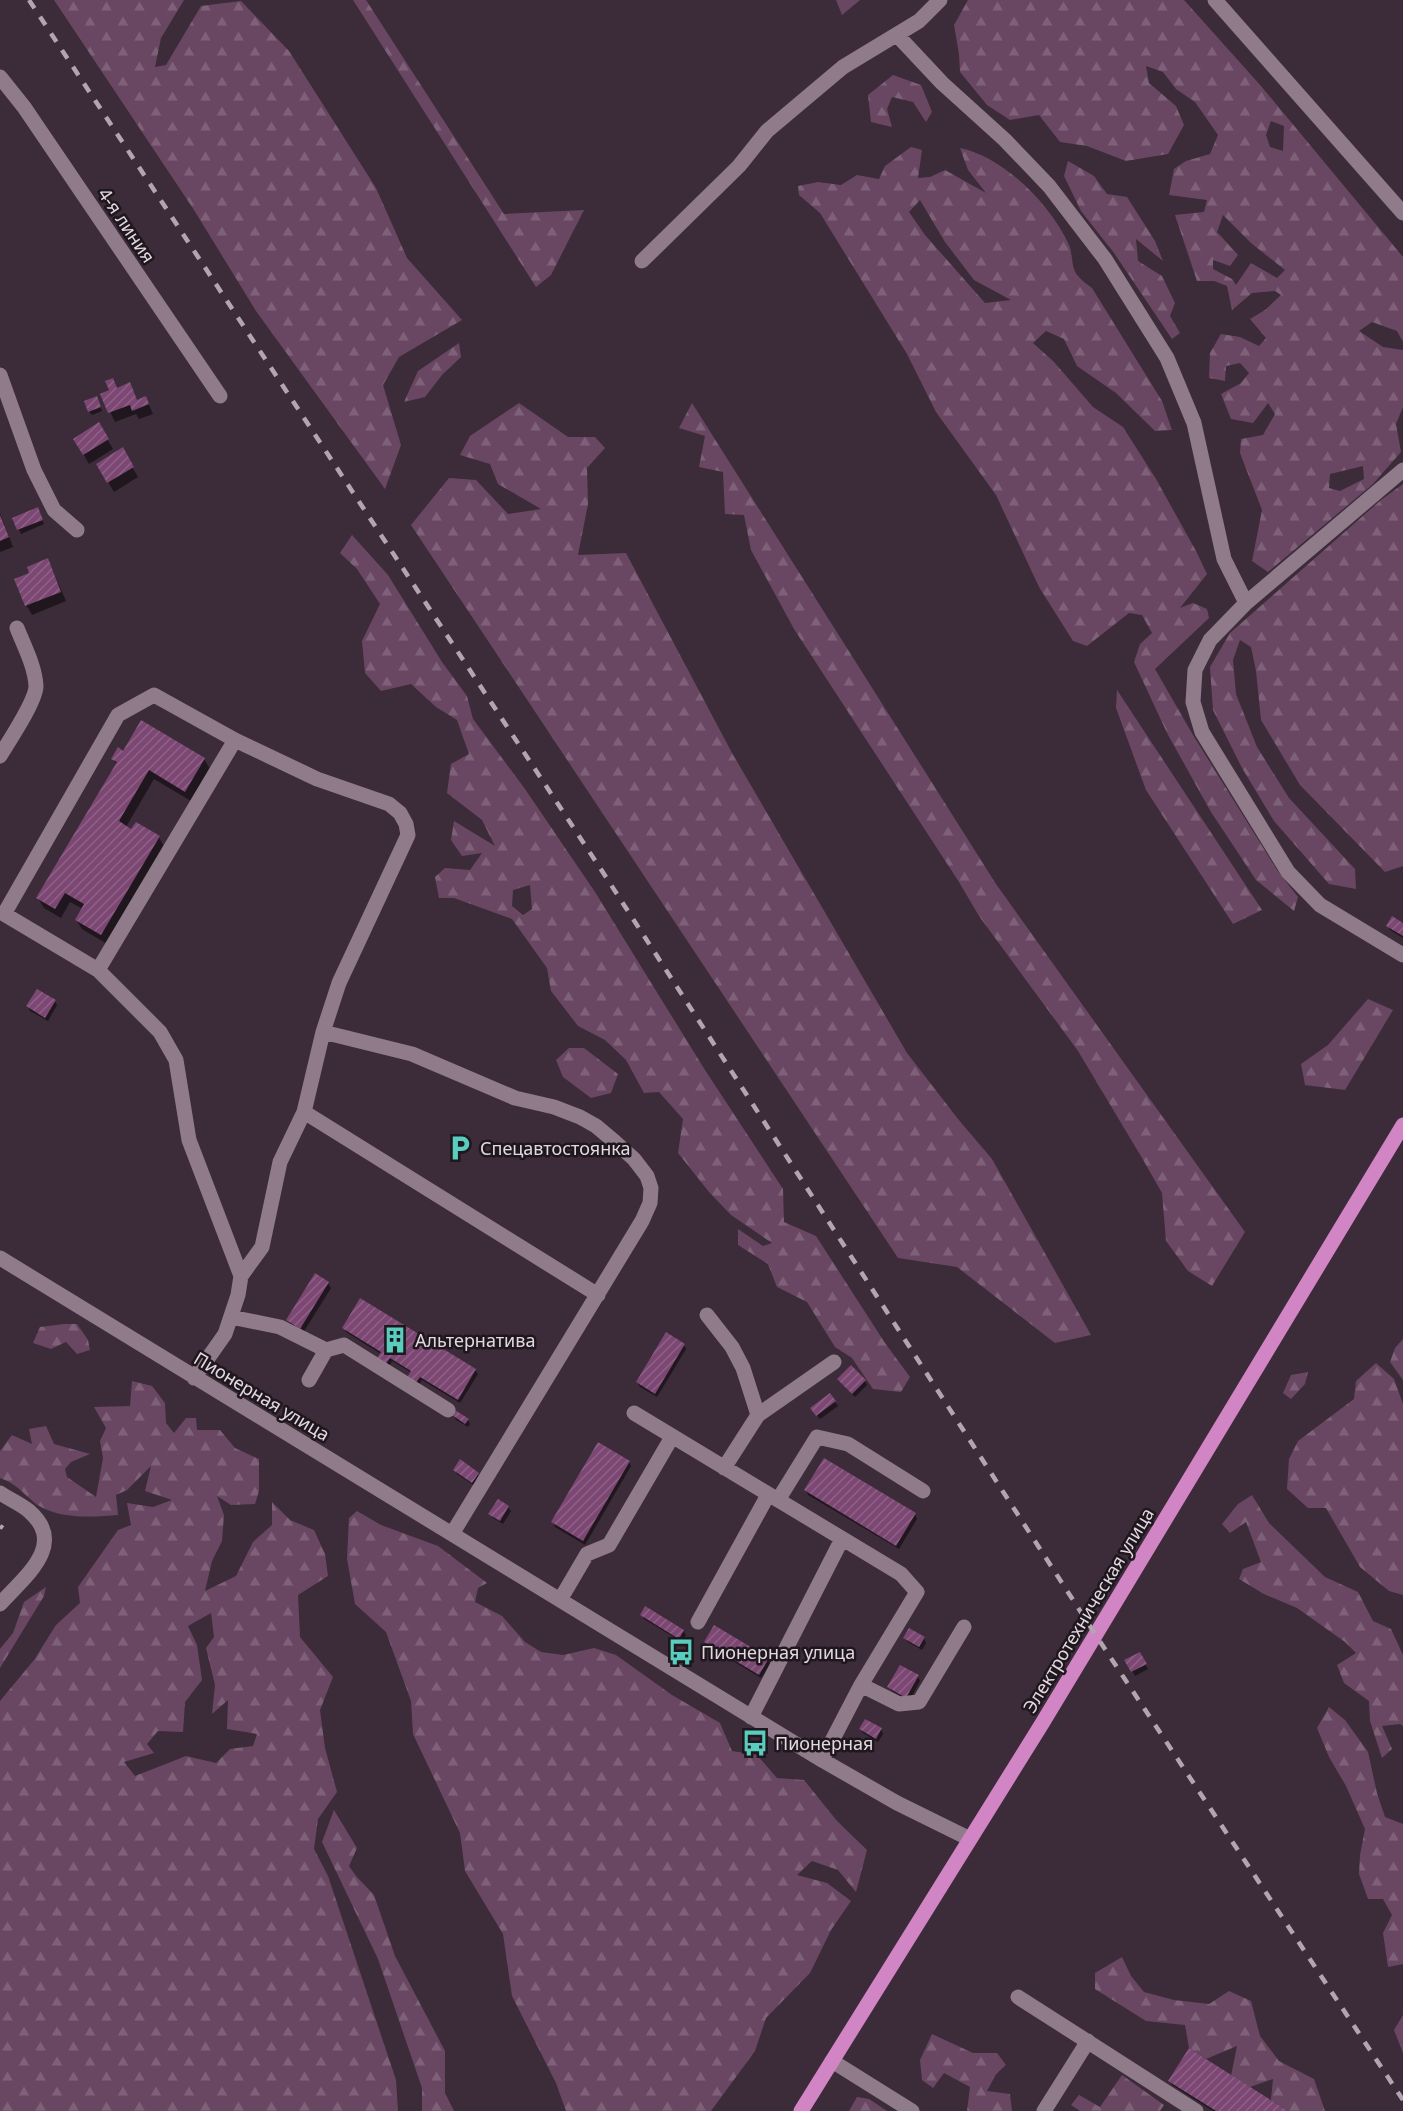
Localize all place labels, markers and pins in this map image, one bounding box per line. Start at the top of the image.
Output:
parking icon: Спецавтостоянка [445,1133,475,1163]
place label: Спецавтостоянка [480,1136,630,1160]
building icon: Альтернатива [380,1325,410,1355]
place label: Альтернатива [415,1328,535,1352]
bus stop icon: Пионерная улица [666,1637,696,1667]
place label: Пионерная улица [701,1640,855,1664]
bus stop icon: Пионерная [740,1728,770,1758]
place label: Пионерная [775,1731,873,1755]

